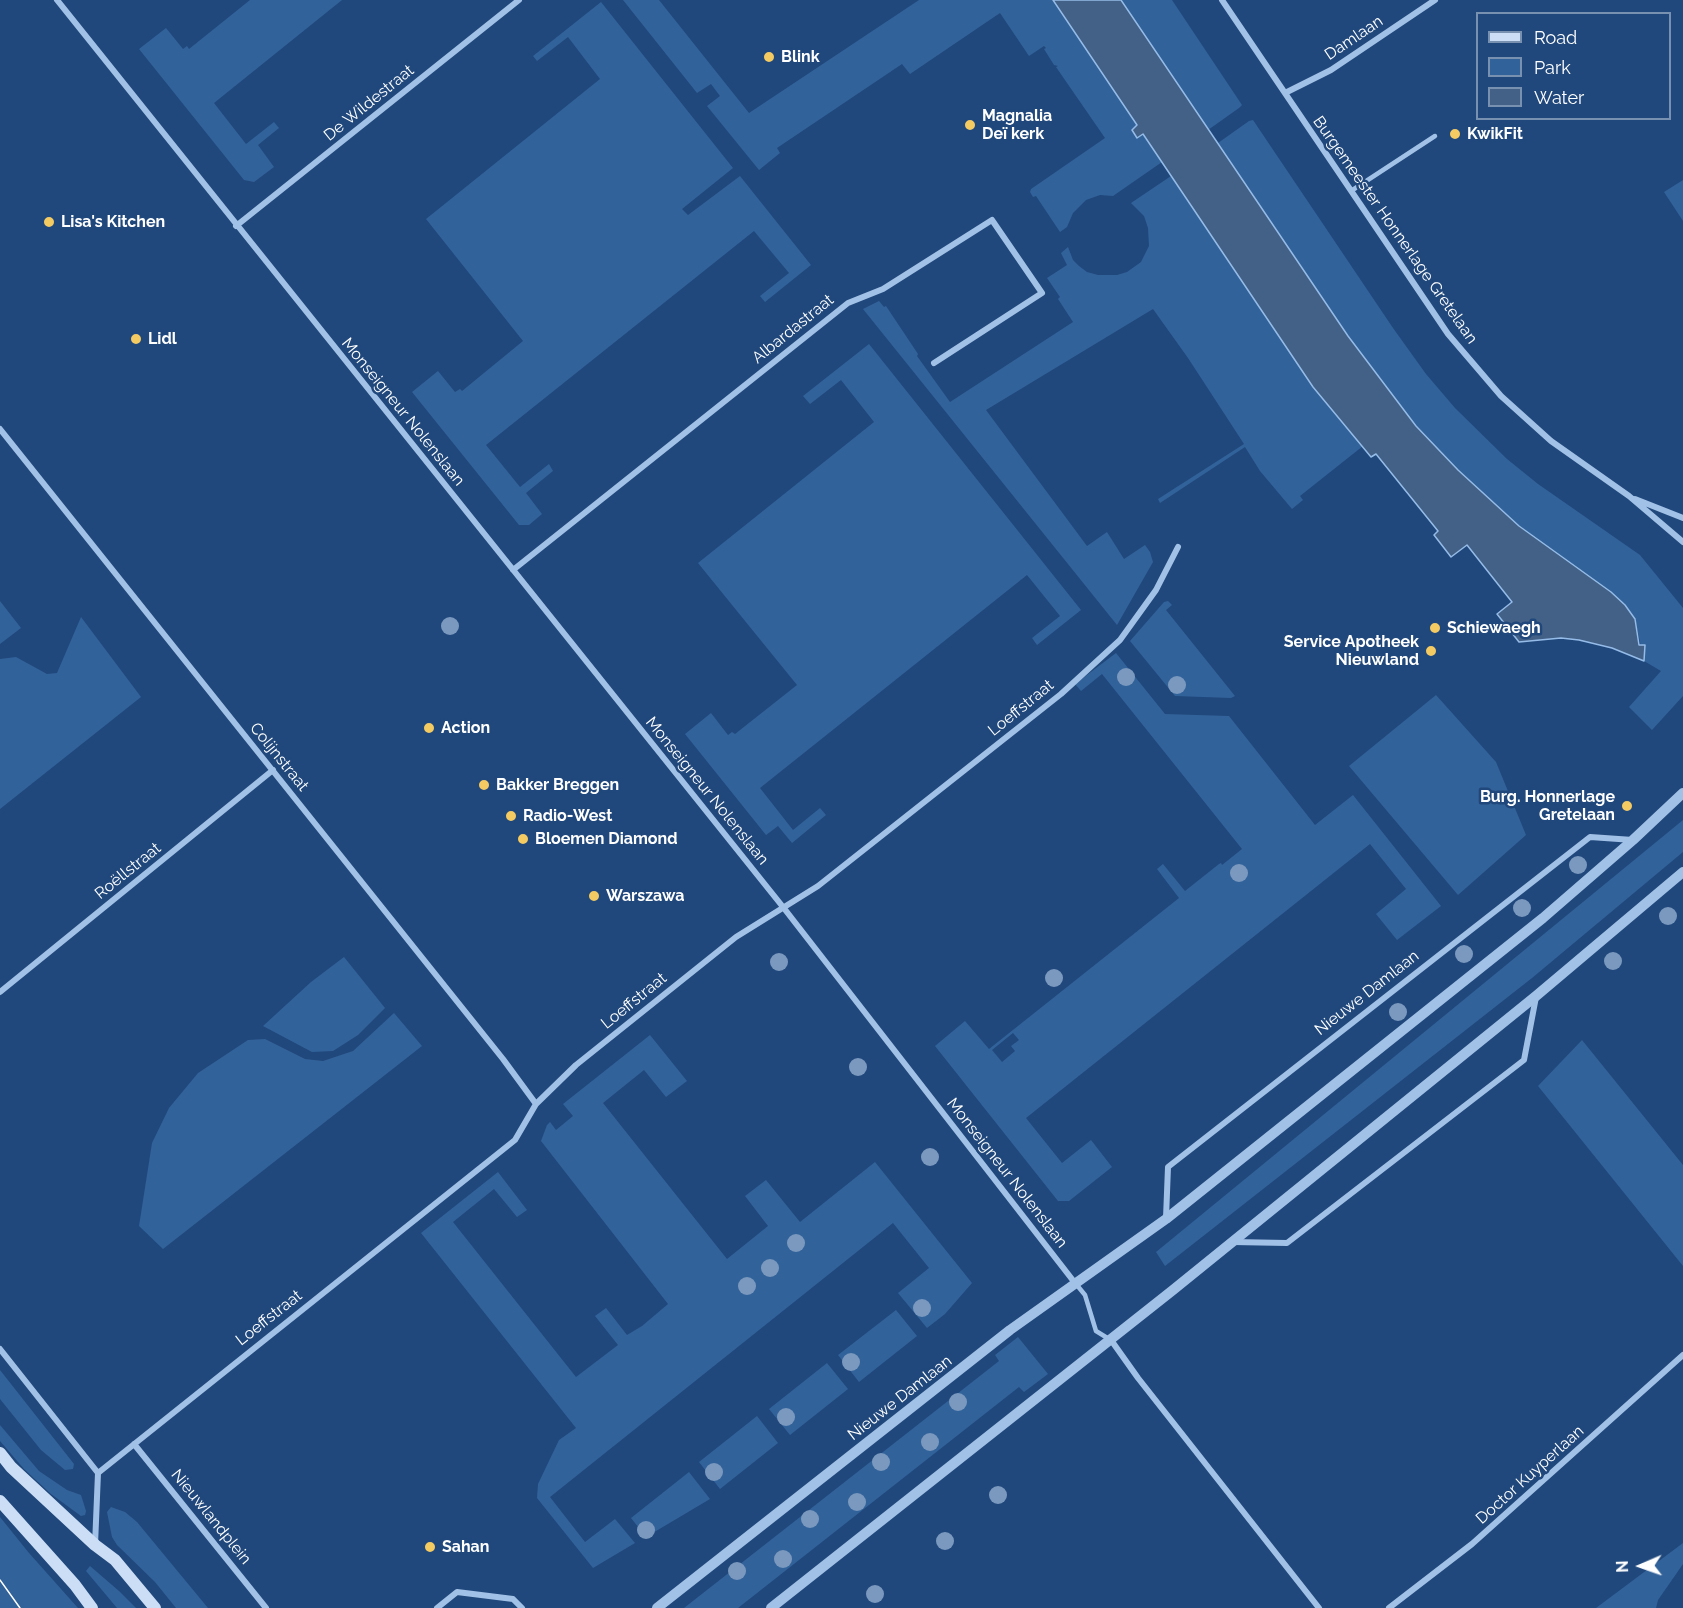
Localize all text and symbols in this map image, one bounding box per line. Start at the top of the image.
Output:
street label: Damlaan [1321,12,1387,64]
legend [1476,12,1671,120]
text: Road [1534,27,1577,48]
place label: Blink [781,47,820,67]
marker: Blink [762,50,776,64]
text: Park [1534,57,1571,78]
street label: De Wildestraat [320,61,418,145]
text: Water [1534,87,1584,108]
place label: Magnalia Deï kerk [982,106,1052,144]
street label: Burgemeester Honnerlage Gretelaan [1309,112,1481,348]
marker: Magnalia Deï kerk [963,118,977,132]
place label: KwikFit [1467,124,1523,144]
marker: KwikFit [1448,127,1462,141]
place label: Lisa's Kitchen [61,212,165,232]
marker: Lisa's Kitchen [42,215,56,229]
street label: Albardastraat [748,290,838,368]
place label: Lidl [148,329,177,349]
marker: Lidl [129,332,143,346]
street label: Monseigneur Nolenslaan [337,334,469,490]
place label: Schiewaegh [1447,618,1541,638]
marker: Schiewaegh [1428,621,1442,635]
place label: Service Apotheek Nieuwland [1284,632,1419,670]
marker: Service Apotheek Nieuwland [1424,644,1438,658]
street label: Loeffstraat [984,676,1058,740]
street label: Monseigneur Nolenslaan [641,713,773,869]
place label: Action [441,718,490,738]
street label: Colijnstraat [246,719,312,795]
marker: Action [422,721,436,735]
place label: Bakker Breggen [496,775,619,795]
marker: Bakker Breggen [477,778,491,792]
place label: Burg. Honnerlage Gretelaan [1480,787,1615,825]
marker: Burg. Honnerlage Gretelaan [1620,799,1634,813]
place label: Radio-West [523,806,612,826]
marker: Radio-West [504,809,518,823]
place label: Bloemen Diamond [535,829,677,849]
marker: Bloemen Diamond [516,832,530,846]
street label: Roëllstraat [91,839,165,903]
place label: Warszawa [606,886,684,906]
marker: Warszawa [587,889,601,903]
street label: Nieuwe Damlaan [1311,946,1423,1040]
street label: Loeffstraat [597,969,671,1033]
street label: Monseigneur Nolenslaan [943,1094,1071,1252]
street label: Loeffstraat [232,1286,306,1350]
street label: Nieuwe Damlaan [844,1351,956,1445]
street label: Doctor Kuyperlaan [1472,1422,1588,1528]
street label: Nieuwlandplein [167,1466,255,1568]
north arrow [1611,1536,1671,1596]
place label: Sahan [442,1537,489,1557]
marker: Sahan [423,1540,437,1554]
text: N [1613,1560,1632,1573]

